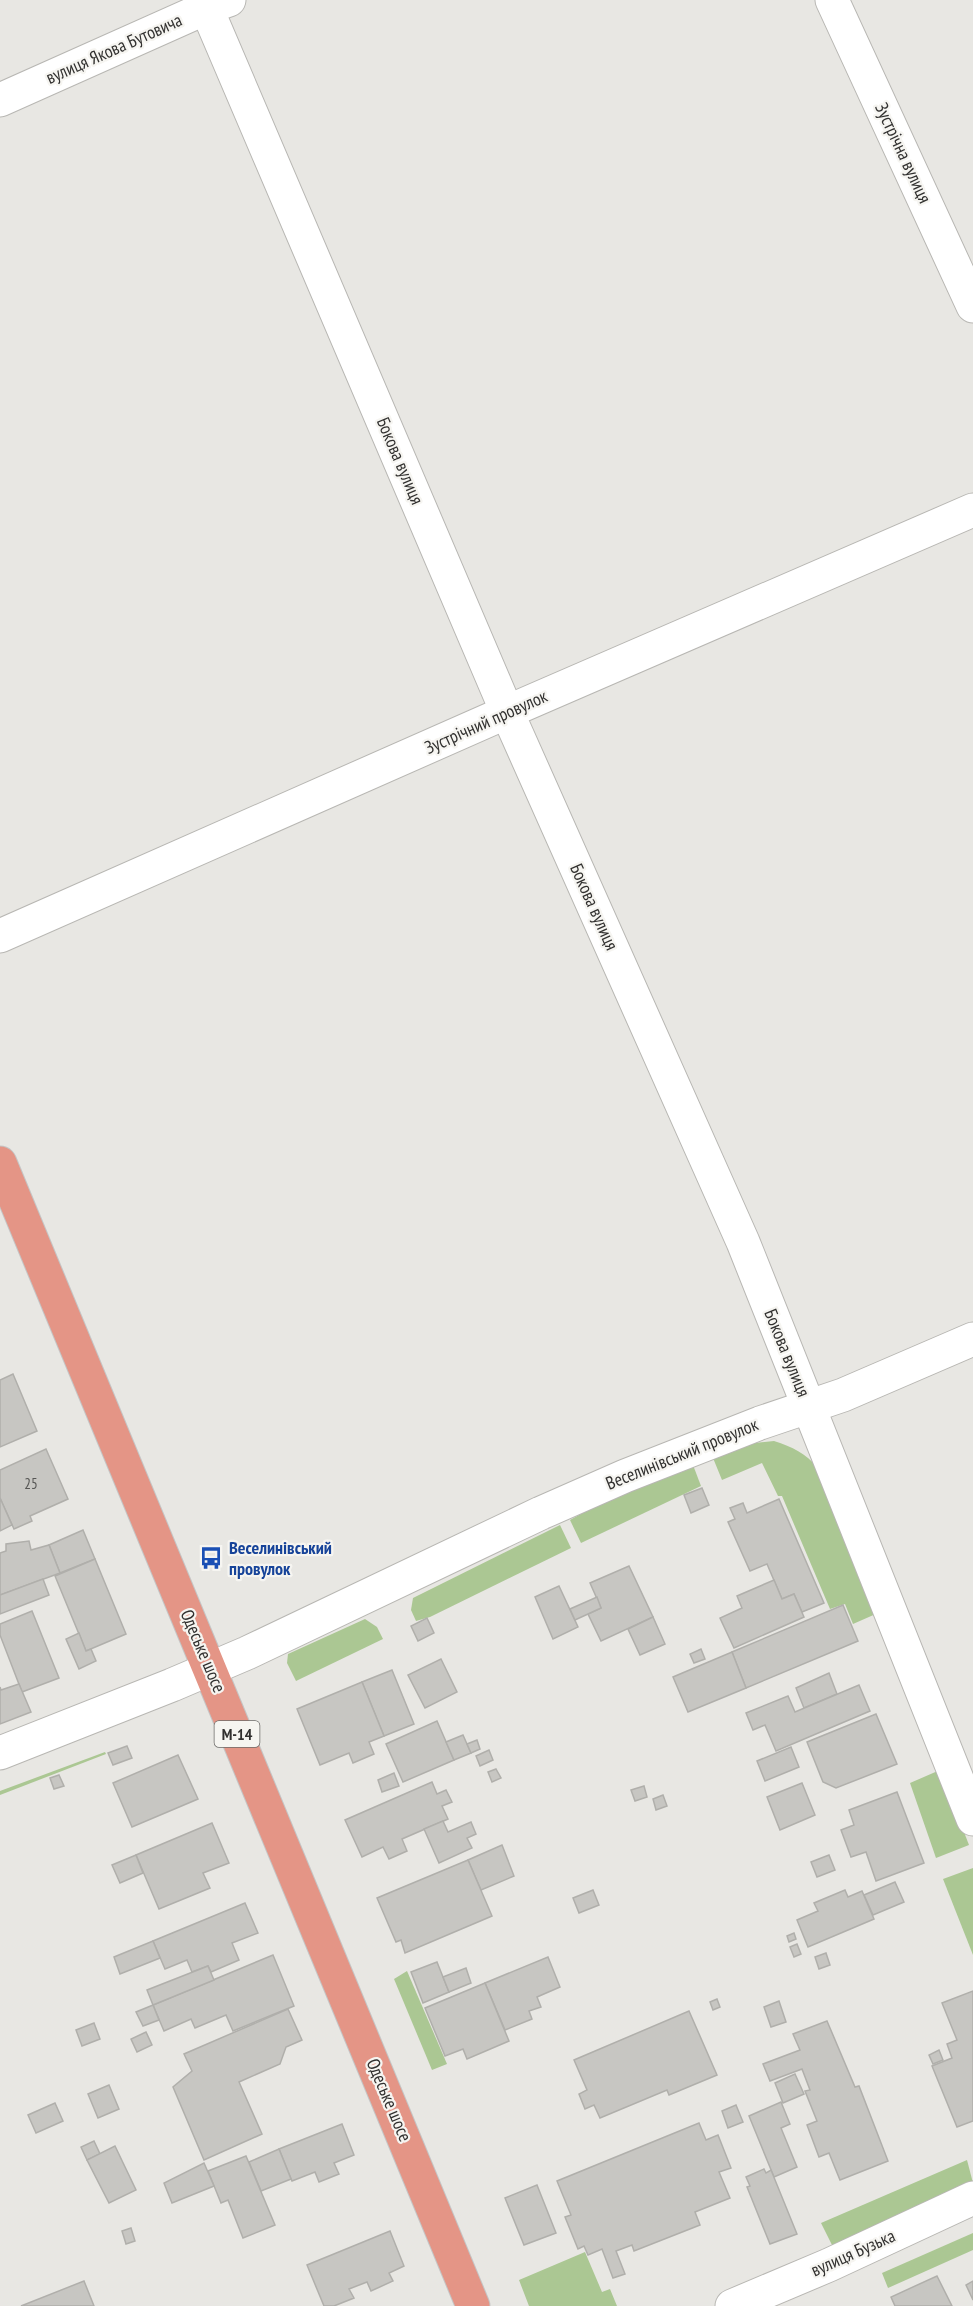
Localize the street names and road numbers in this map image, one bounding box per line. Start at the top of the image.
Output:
street label: вулиця Якова Бутовича [42,8,185,89]
street label: Зустрічна вулиця [870,99,937,207]
street label: Бокова вулиця [372,414,429,508]
street label: Зустрічний провулок [421,684,551,759]
street label: Бокова вулиця [565,860,624,954]
street label: Бокова вулиця [759,1306,815,1400]
street label: Веселинівський провулок [602,1412,761,1495]
street label: Одеське шосе [176,1606,231,1696]
road number: М-14 [214,1721,260,1747]
street label: Одеське шосе [362,2055,417,2145]
street label: вулиця Бузька [807,2224,898,2281]

